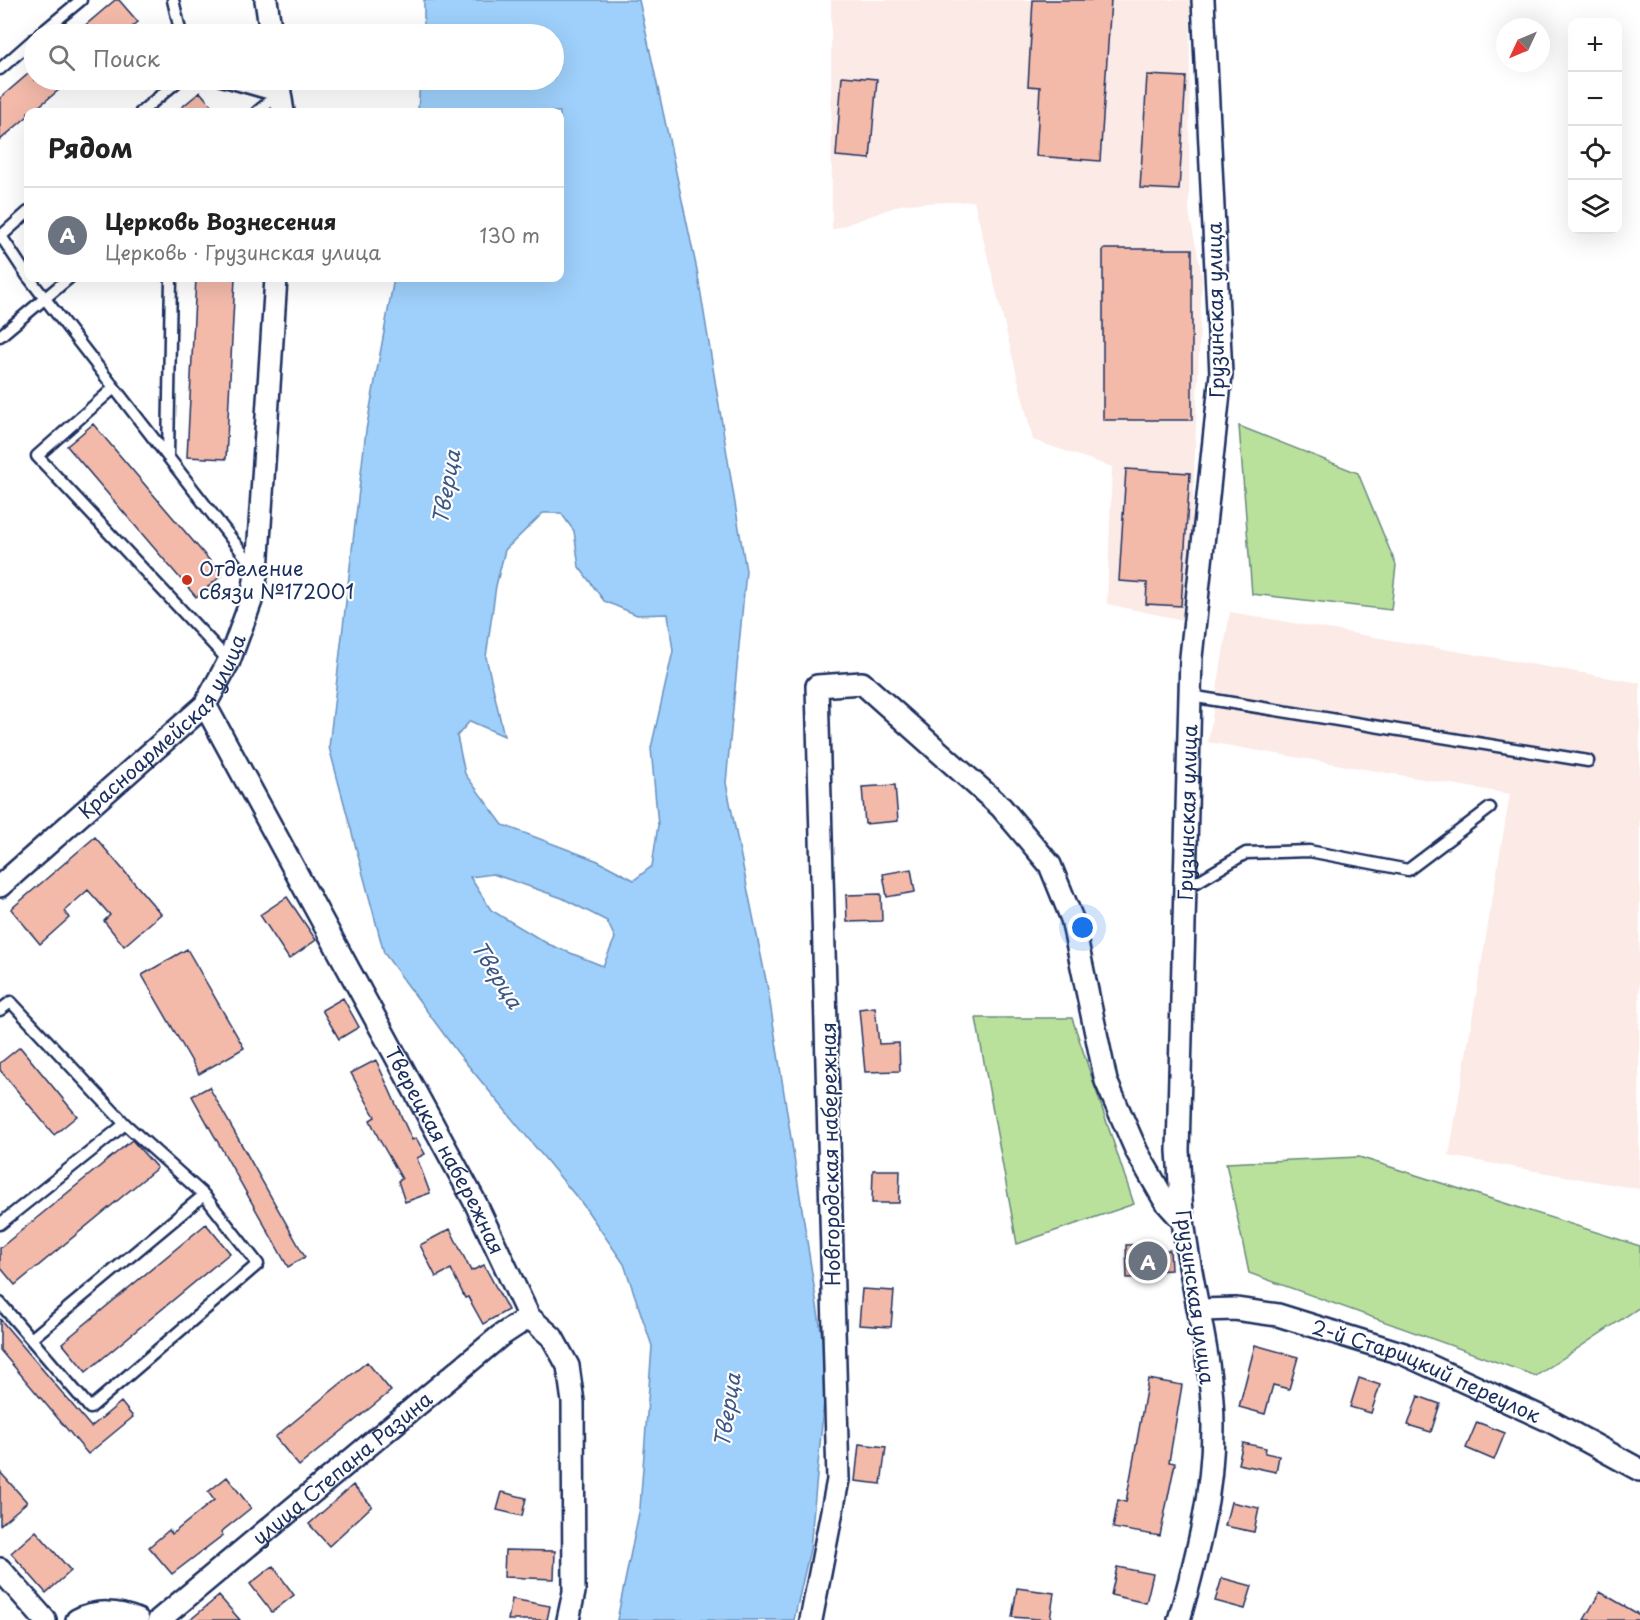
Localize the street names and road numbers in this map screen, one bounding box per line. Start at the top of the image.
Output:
street label: Грузинская улица [1198,221,1232,398]
street label: Красноармейская улица [71,629,253,825]
street label: Грузинская улица [1170,724,1204,901]
street label: Новгородская набережная [813,1022,847,1286]
street label: Тверецкая набережная [378,1041,512,1259]
street label: Грузинская улица [1169,1208,1223,1387]
street label: 2-й Старицкий переулок [1308,1311,1546,1430]
street label: улица Степана Разина [245,1383,439,1552]

